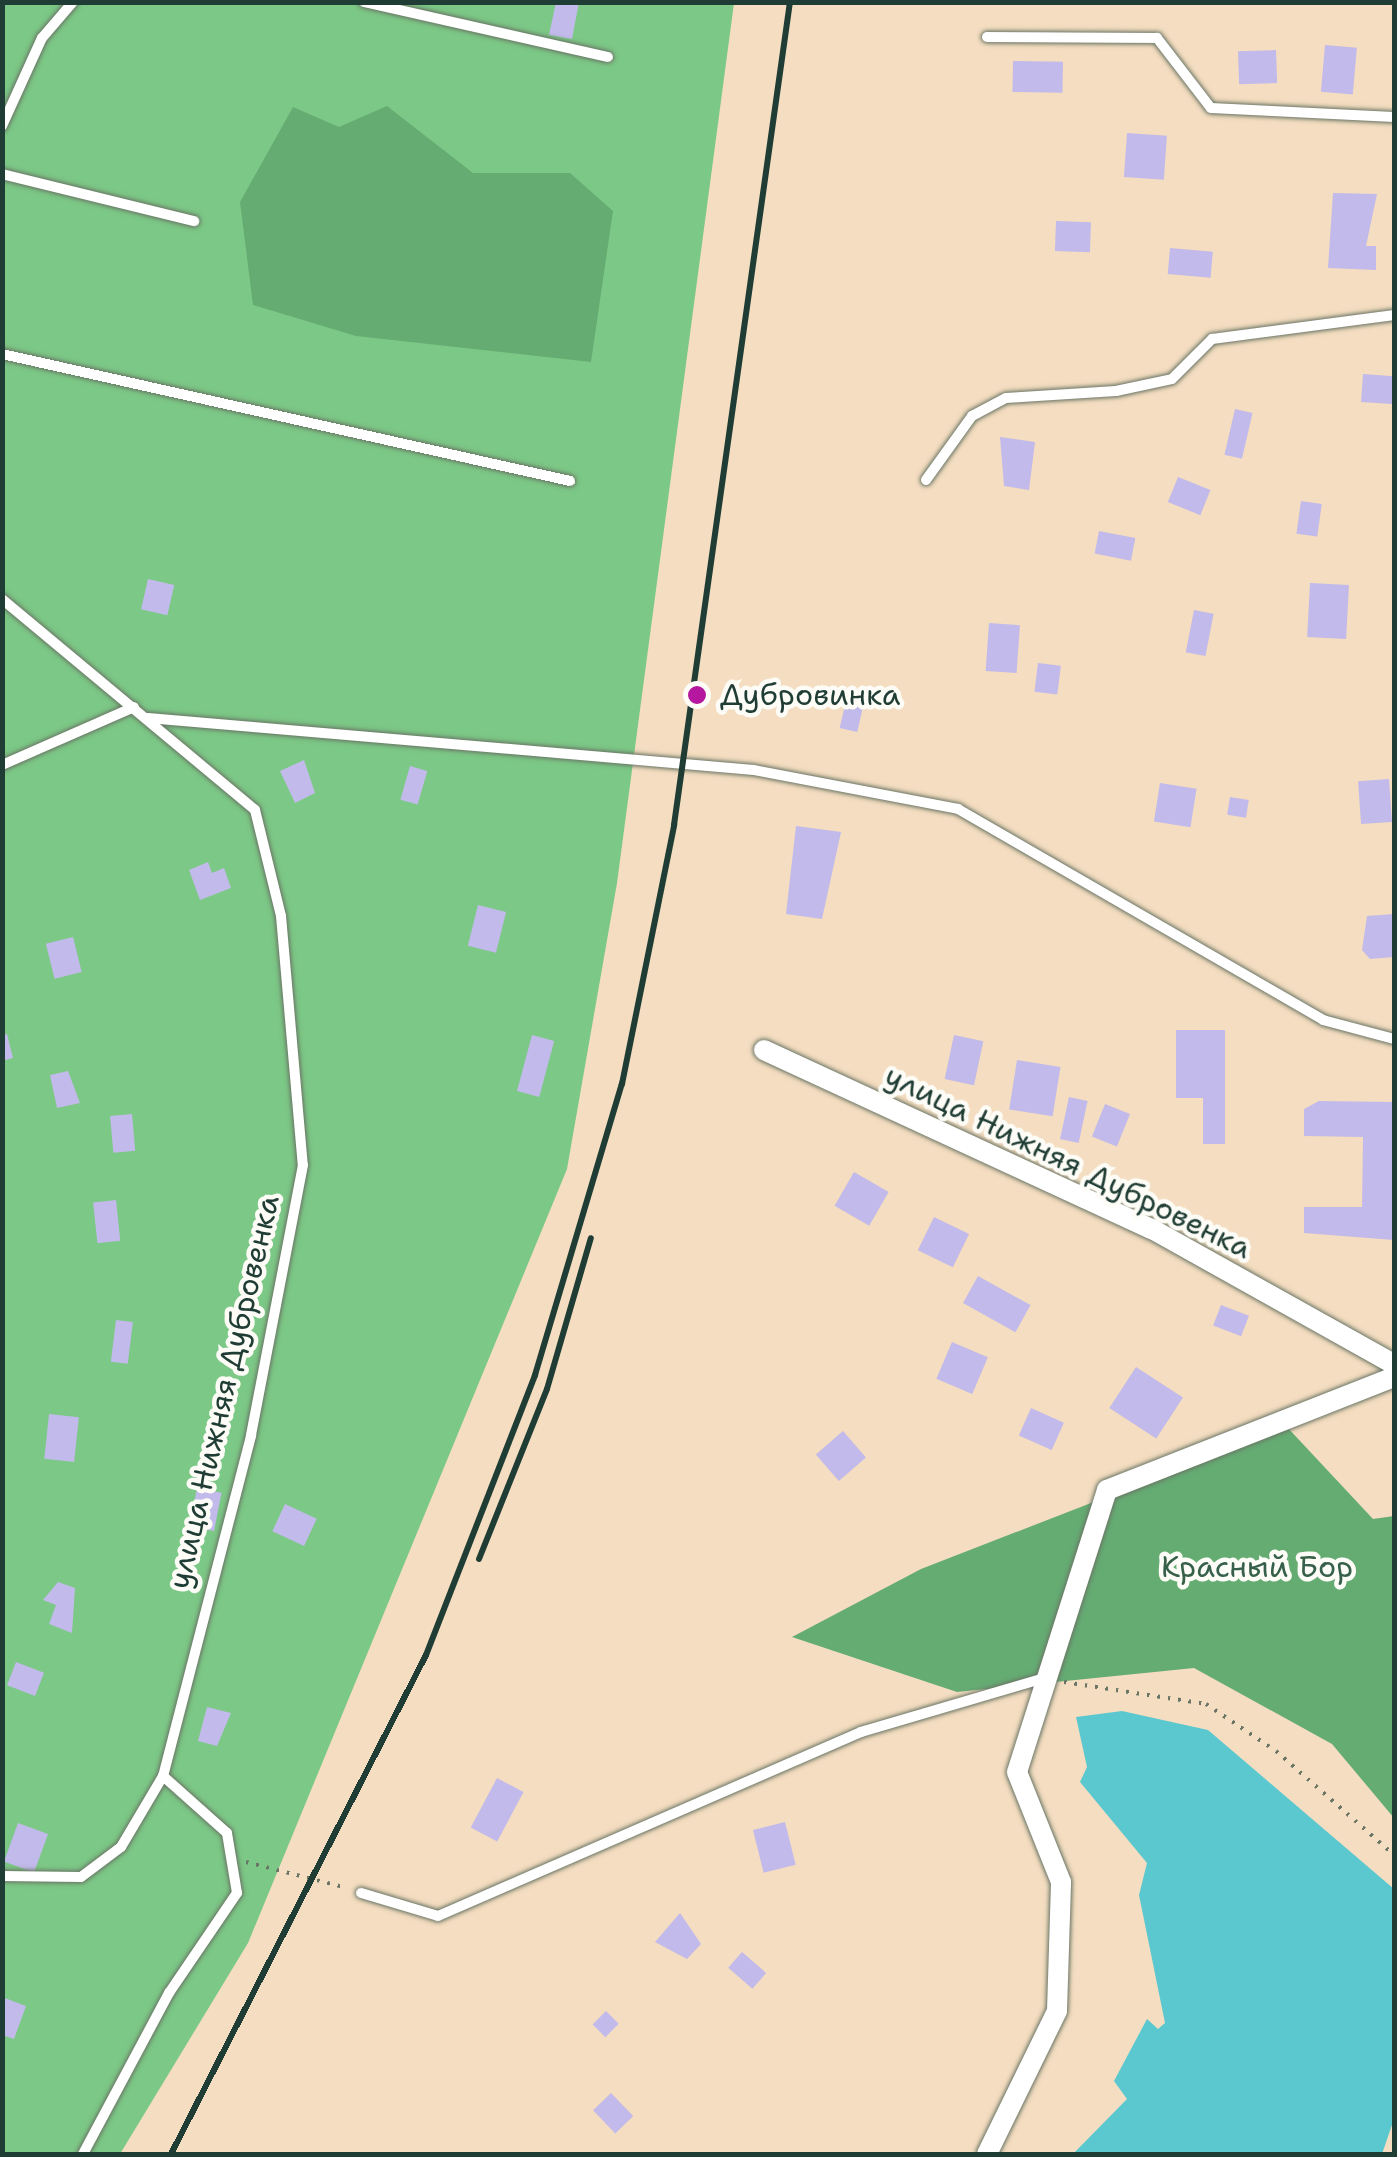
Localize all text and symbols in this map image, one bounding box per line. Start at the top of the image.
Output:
place label: Дубровинка [720,677,900,713]
marker: Дубровинка [684,682,710,708]
street label: улица Нижняя Дубровенка [879,1057,1257,1267]
street label: улица Нижняя Дубровенка [161,1192,287,1592]
park label: Красный Бор [1161,1549,1353,1585]

